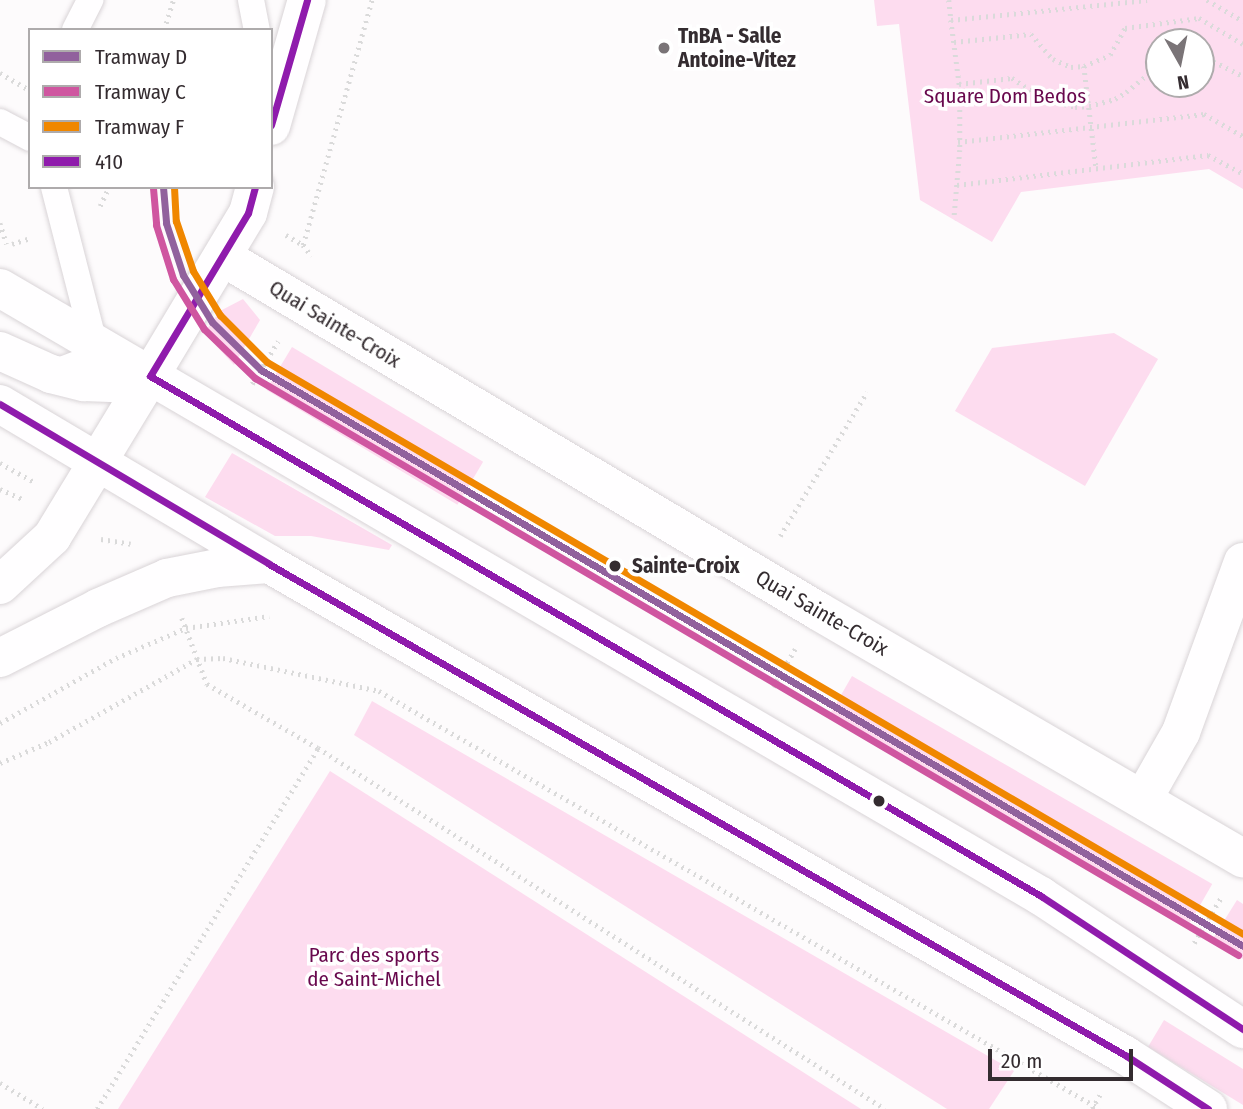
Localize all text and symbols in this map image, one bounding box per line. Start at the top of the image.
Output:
place label: TnBA - Salle Antoine-Vitez [678,23,796,73]
legend [28,28,273,189]
north arrow [1145,28,1215,98]
marker: TnBA - Salle Antoine-Vitez [656,40,672,56]
text: Tramway D [95,44,187,70]
text: N [1176,70,1190,95]
text: Tramway C [95,79,186,105]
park label: Square Dom Bedos [924,83,1086,109]
text: Tramway F [95,114,184,140]
text: 410 [95,149,123,175]
street label: Quai Sainte-Croix [265,275,405,373]
place label: Sainte-Croix [632,553,740,579]
marker: Sainte-Croix [604,555,626,577]
street label: Quai Sainte-Croix [751,565,893,661]
unlabelled marker [872,794,886,808]
park label: Parc des sports de Saint-Michel [307,942,441,992]
scale bar [991,1036,1136,1080]
text: 20 m [1001,1048,1042,1074]

